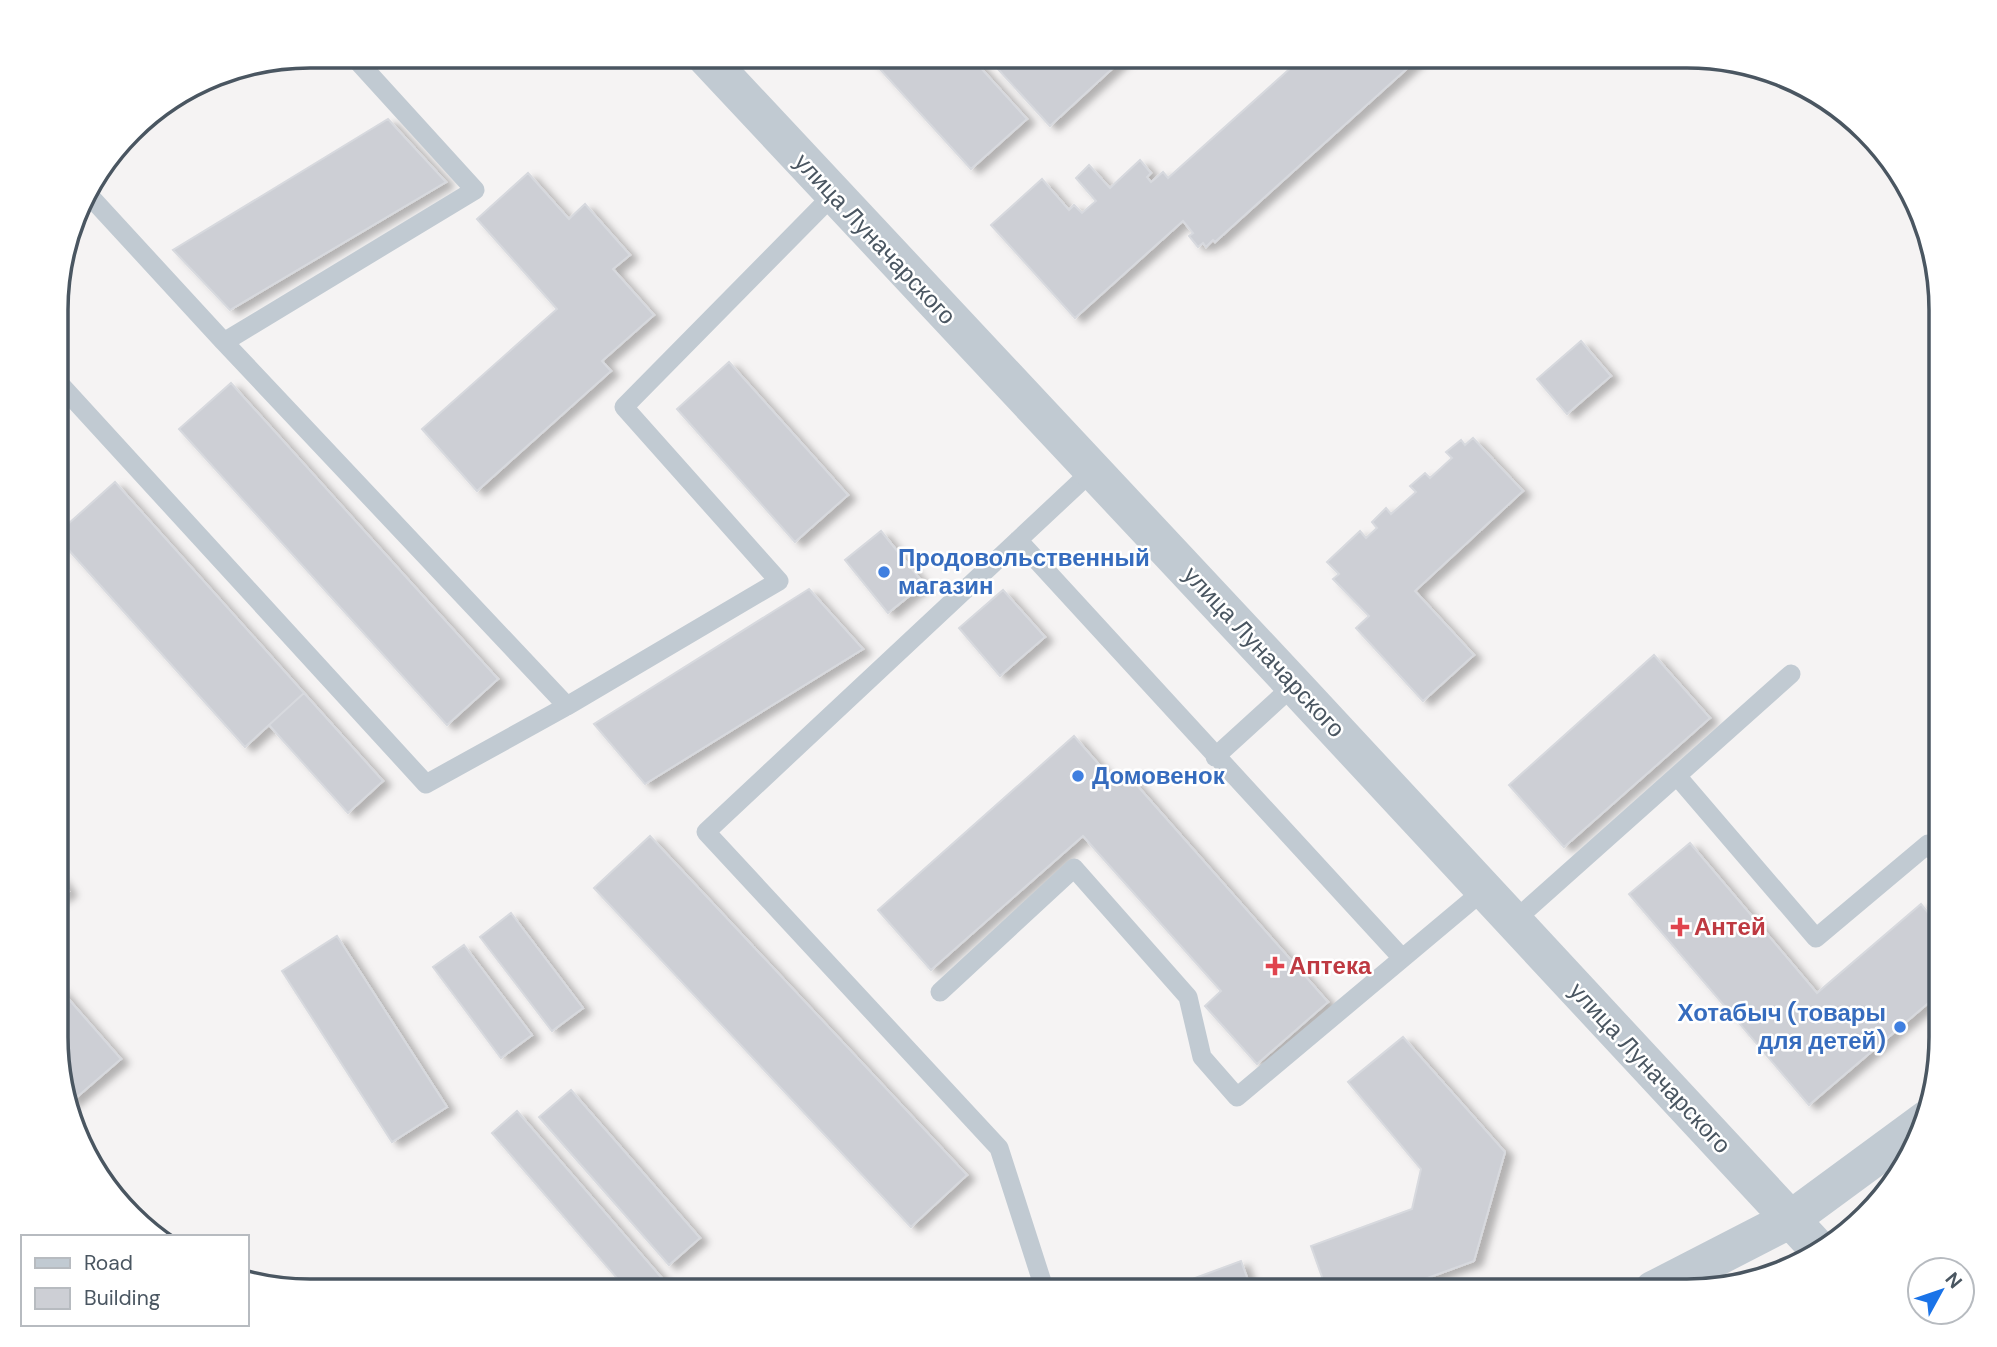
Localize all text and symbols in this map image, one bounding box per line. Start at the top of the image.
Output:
street label: улица Луначарского [788,146,963,331]
place label: Продовольственный магазин [898,542,1150,601]
street label: улица Луначарского [1177,559,1352,744]
marker: Продовольственный магазин [876,564,892,580]
place label: Домовенок [1092,760,1226,791]
marker: Домовенок [1070,768,1086,784]
place label: Антей [1694,911,1766,942]
marker: Антей [1672,919,1688,935]
place label: Аптека [1289,950,1372,981]
marker: Аптека [1267,958,1283,974]
street label: улица Луначарского [1563,975,1738,1160]
place label: Хотабыч (товары для детей) [1677,997,1886,1056]
marker: Хотабыч (товары для детей) [1892,1019,1908,1035]
legend [21,1235,248,1326]
text: Road [84,1249,133,1277]
north arrow [1906,1256,1976,1326]
text: N [1940,1267,1968,1294]
text: Building [84,1284,161,1312]

